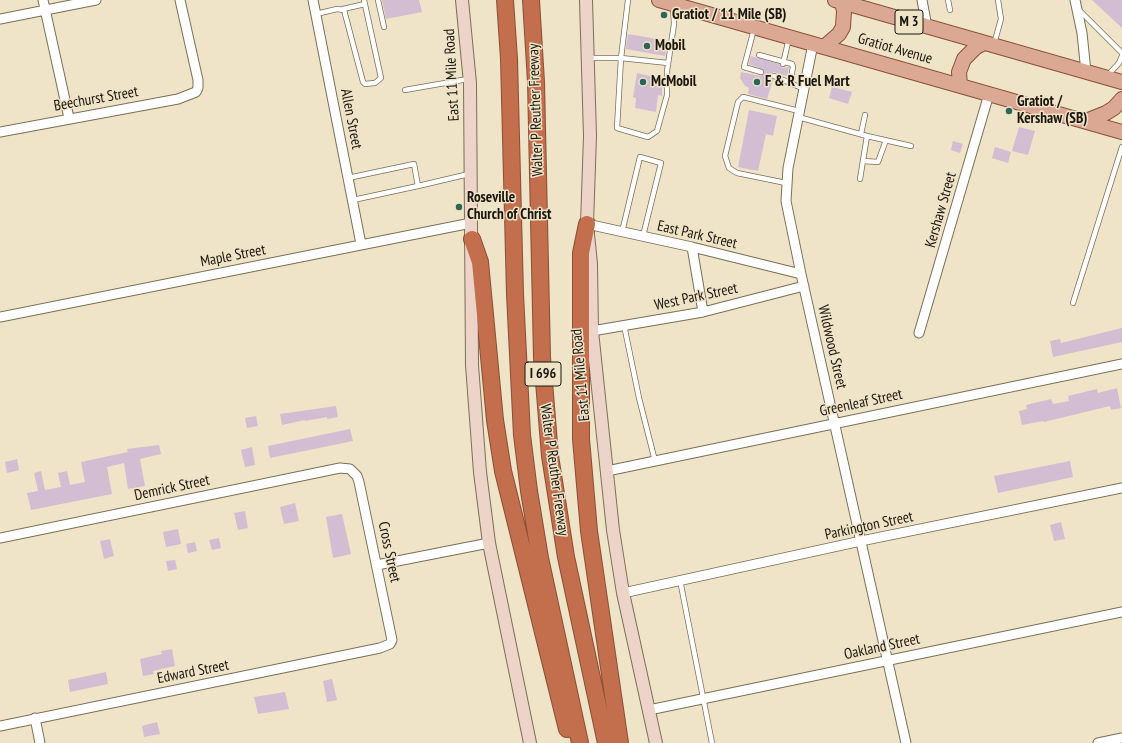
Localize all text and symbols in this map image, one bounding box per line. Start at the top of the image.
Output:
place label: Gratiot / 11 Mile (SB) [672,6,786,24]
marker: Gratiot / 11 Mile (SB) [659,10,669,20]
road number: M 3 [895,10,923,34]
street label: East 11 Mile Road [441,28,463,122]
street label: Gratiot Avenue [856,30,934,68]
place label: Mobil [655,37,685,55]
marker: Mobil [642,41,652,51]
street label: Walter P Reuther Freeway [525,43,547,177]
place label: McMobil [651,73,697,91]
place label: F & R Fuel Mart [765,73,850,91]
marker: McMobil [638,77,648,87]
marker: F & R Fuel Mart [752,77,762,87]
street label: Beechurst Street [52,83,140,115]
street label: Allen Street [336,87,366,151]
place label: Gratiot / Kershaw (SB) [1017,93,1087,128]
marker: Gratiot / Kershaw (SB) [1004,106,1014,116]
street label: Kershaw Street [922,170,960,250]
place label: Roseville Church of Christ [467,189,551,224]
marker: Roseville Church of Christ [454,202,464,212]
street label: East Park Street [655,217,739,253]
street label: Maple Street [199,241,267,271]
street label: West Park Street [653,279,739,315]
street label: Wildwood Street [814,303,850,391]
street label: East 11 Mile Road [568,328,594,422]
road number: I 696 [525,362,561,386]
street label: Greenleaf Street [818,385,904,421]
street label: Walter P Reuther Freeway [536,403,572,537]
street label: Demrick Street [133,471,211,505]
street label: Parkington Street [823,508,915,544]
street label: Cross Street [374,520,404,584]
street label: Oakland Street [843,630,921,664]
street label: Edward Street [156,656,230,688]

